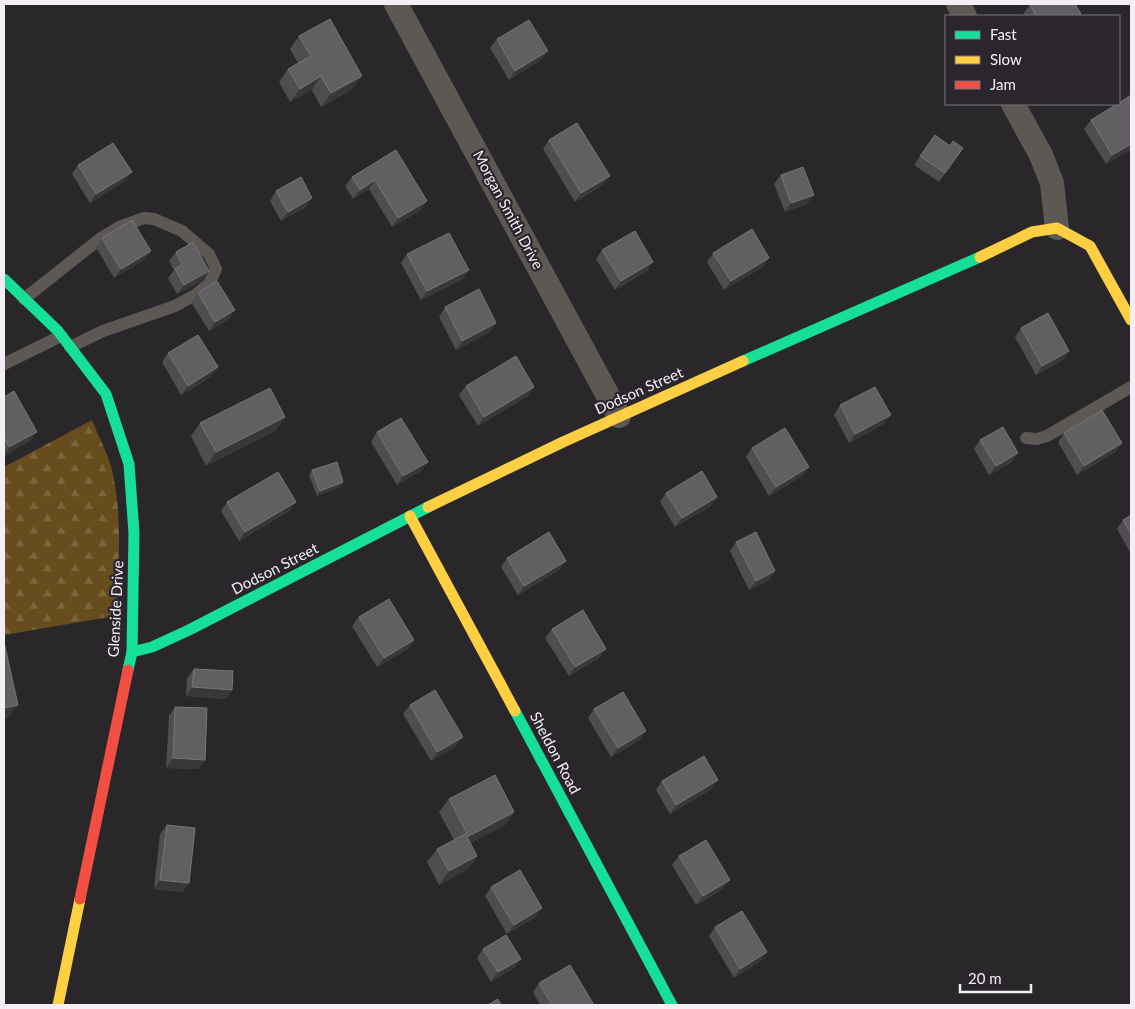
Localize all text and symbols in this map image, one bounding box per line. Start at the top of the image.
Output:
legend [945,15,1120,105]
text: Fast [990,25,1017,43]
text: Slow [990,50,1022,68]
text: Jam [990,75,1016,93]
street label: Morgan Smith Drive [470,147,548,272]
street label: Dodson Street [592,362,686,418]
street label: Dodson Street [228,538,321,598]
street label: Glenside Drive [103,560,127,658]
street label: Sheldon Road [527,708,585,797]
scale bar [960,962,1031,994]
text: 20 m [968,969,1002,987]

